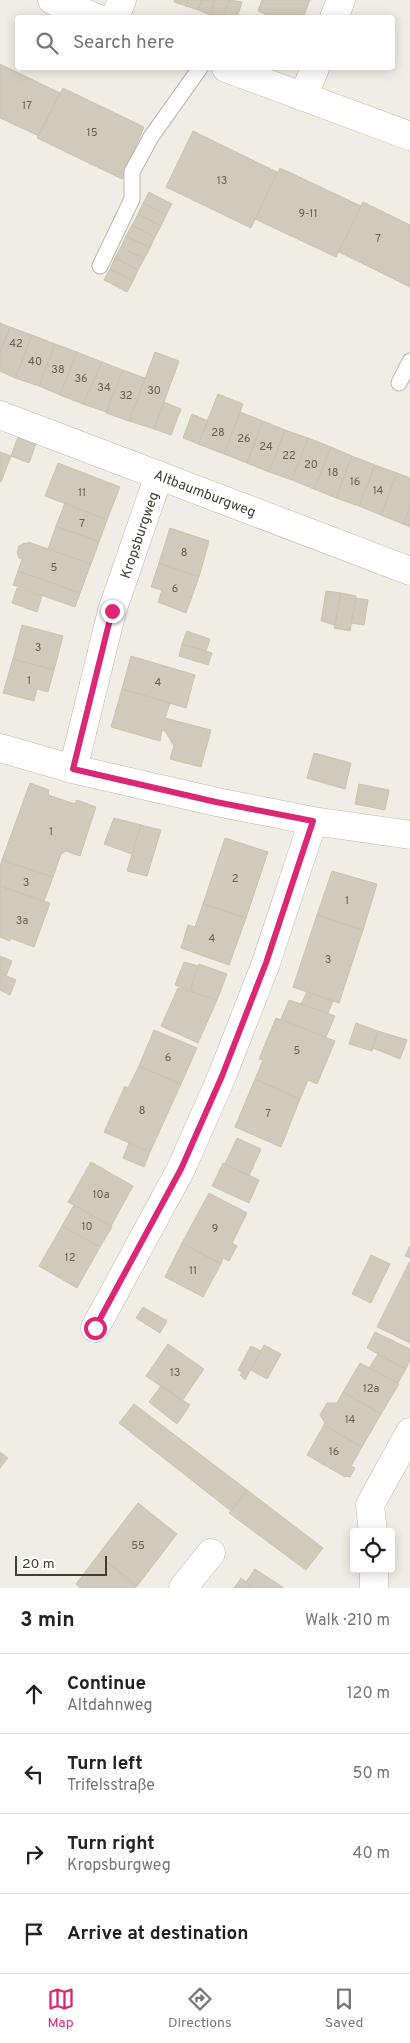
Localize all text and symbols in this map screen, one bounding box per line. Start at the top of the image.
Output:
search box [15,15,395,70]
icon: search [33,29,61,57]
text: Search here [73,31,175,55]
house number: 17 [22,99,32,113]
house number: 15 [87,126,98,140]
house number: 13 [217,174,227,188]
house number: 9-11 [298,207,318,221]
house number: 7 [375,232,381,246]
house number: 42 [9,337,23,351]
house number: 40 [28,355,42,369]
house number: 38 [51,363,65,377]
house number: 36 [74,372,88,386]
house number: 34 [97,381,111,395]
house number: 30 [147,384,161,398]
house number: 32 [119,389,133,403]
house number: 28 [211,426,225,440]
house number: 26 [237,432,251,446]
house number: 24 [259,440,273,454]
house number: 22 [282,449,296,463]
house number: 20 [304,458,318,472]
house number: 18 [328,466,338,480]
street label: Altbaumburgweg [151,467,258,522]
house number: 16 [350,475,360,489]
house number: 14 [373,484,384,498]
house number: 11 [78,486,86,500]
street label: Kropsburgweg [118,490,163,581]
house number: 7 [79,517,85,531]
house number: 8 [181,546,187,560]
house number: 5 [51,561,58,575]
house number: 6 [172,582,178,596]
route end [101,600,124,623]
house number: 3 [35,641,41,655]
house number: 1 [27,674,31,688]
house number: 4 [155,676,162,690]
house number: 1 [49,825,53,839]
house number: 2 [232,872,238,886]
house number: 3 [23,876,29,890]
house number: 1 [345,894,349,908]
house number: 3a [16,914,28,928]
house number: 4 [209,932,216,946]
house number: 3 [325,953,331,967]
house number: 5 [294,1044,301,1058]
house number: 6 [165,1051,171,1065]
house number: 8 [139,1104,145,1118]
house number: 7 [265,1107,271,1121]
house number: 10a [93,1188,110,1202]
house number: 10 [81,1220,93,1234]
house number: 9 [212,1222,218,1236]
house number: 12 [65,1251,75,1265]
house number: 11 [189,1264,197,1278]
route start [84,1317,107,1340]
house number: 13 [170,1366,180,1380]
house number: 12a [363,1382,380,1396]
house number: 14 [345,1413,356,1427]
house number: 16 [329,1445,339,1459]
map controls [350,1528,395,1573]
button: locate [350,1528,395,1573]
house number: 55 [131,1539,145,1553]
scale bar [15,1553,108,1576]
text: 20 m [22,1556,55,1573]
text: 3 min [20,1607,75,1634]
text: Walk · 210 m [305,1611,390,1631]
text: Continue [67,1672,146,1696]
icon: ahead [20,1680,48,1708]
text: 120 m [347,1684,390,1704]
text: Altdahnweg [67,1696,153,1716]
text: Turn left [67,1752,143,1776]
icon: left [20,1760,48,1788]
text: 50 m [353,1764,390,1784]
text: Trifelsstraße [67,1776,155,1796]
text: Turn right [67,1832,155,1856]
icon: right [20,1840,48,1868]
text: 40 m [352,1844,390,1864]
text: Kropsburgweg [67,1856,171,1876]
icon: arrive [20,1920,48,1948]
text: Arrive at destination [67,1922,248,1946]
tab: Map [47,1985,75,2032]
tab: Directions [168,1985,232,2032]
tab: Saved [325,1985,363,2032]

